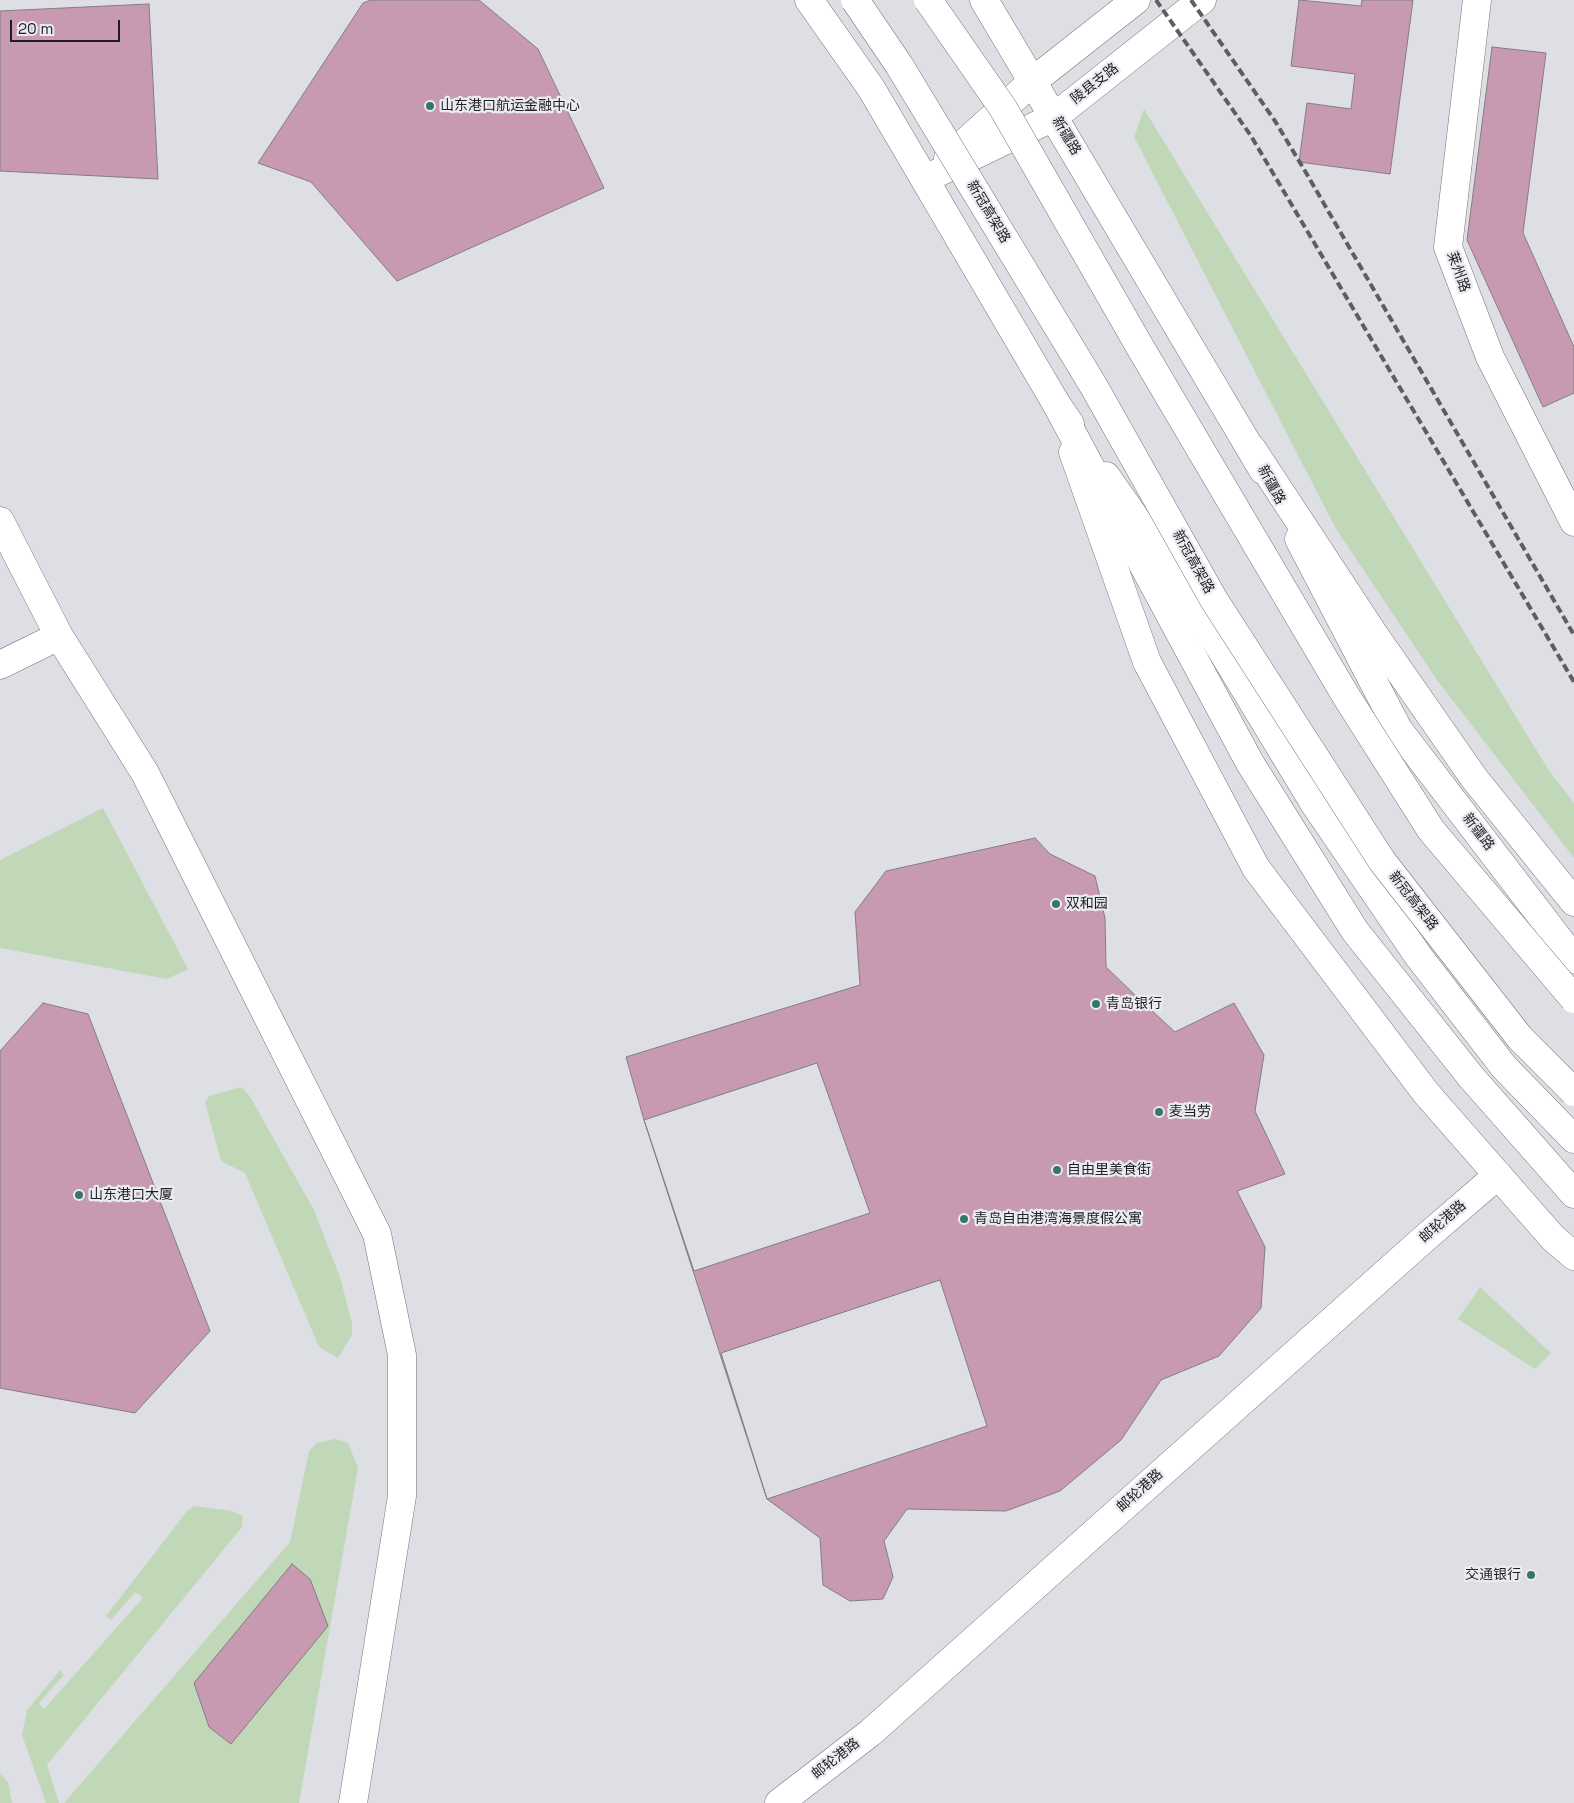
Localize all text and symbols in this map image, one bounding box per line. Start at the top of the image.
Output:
scale bar [12,10,122,42]
text: 20 m [18,19,53,38]
street label: 陵县支路 [1068,60,1122,108]
place label: 山东港口航运金融中心 [440,98,580,114]
marker: 山东港口航运金融中心 [424,100,436,112]
street label: 新疆路 [1048,114,1084,158]
street label: 新冠高架路 [963,178,1013,246]
street label: 莱州路 [1443,249,1473,295]
street label: 新疆路 [1254,463,1288,507]
street label: 新冠高架路 [1169,527,1217,597]
street label: 新疆路 [1459,810,1497,854]
street label: 新冠高架路 [1385,868,1441,934]
place label: 双和园 [1066,896,1108,912]
marker: 双和园 [1050,898,1062,910]
place label: 青岛银行 [1106,996,1162,1012]
marker: 青岛银行 [1090,998,1102,1010]
place label: 麦当劳 [1169,1104,1211,1120]
marker: 麦当劳 [1153,1106,1165,1118]
place label: 自由里美食街 [1067,1162,1151,1178]
marker: 自由里美食街 [1051,1164,1063,1176]
place label: 山东港口大厦 [89,1187,173,1203]
marker: 山东港口大厦 [73,1189,85,1201]
street label: 邮轮港路 [1416,1197,1470,1247]
place label: 青岛自由港湾海景度假公寓 [974,1211,1142,1227]
marker: 青岛自由港湾海景度假公寓 [958,1213,970,1225]
street label: 邮轮港路 [1114,1466,1166,1516]
place label: 交通银行 [1465,1567,1521,1583]
marker: 交通银行 [1525,1569,1537,1581]
street label: 邮轮港路 [809,1735,863,1783]

